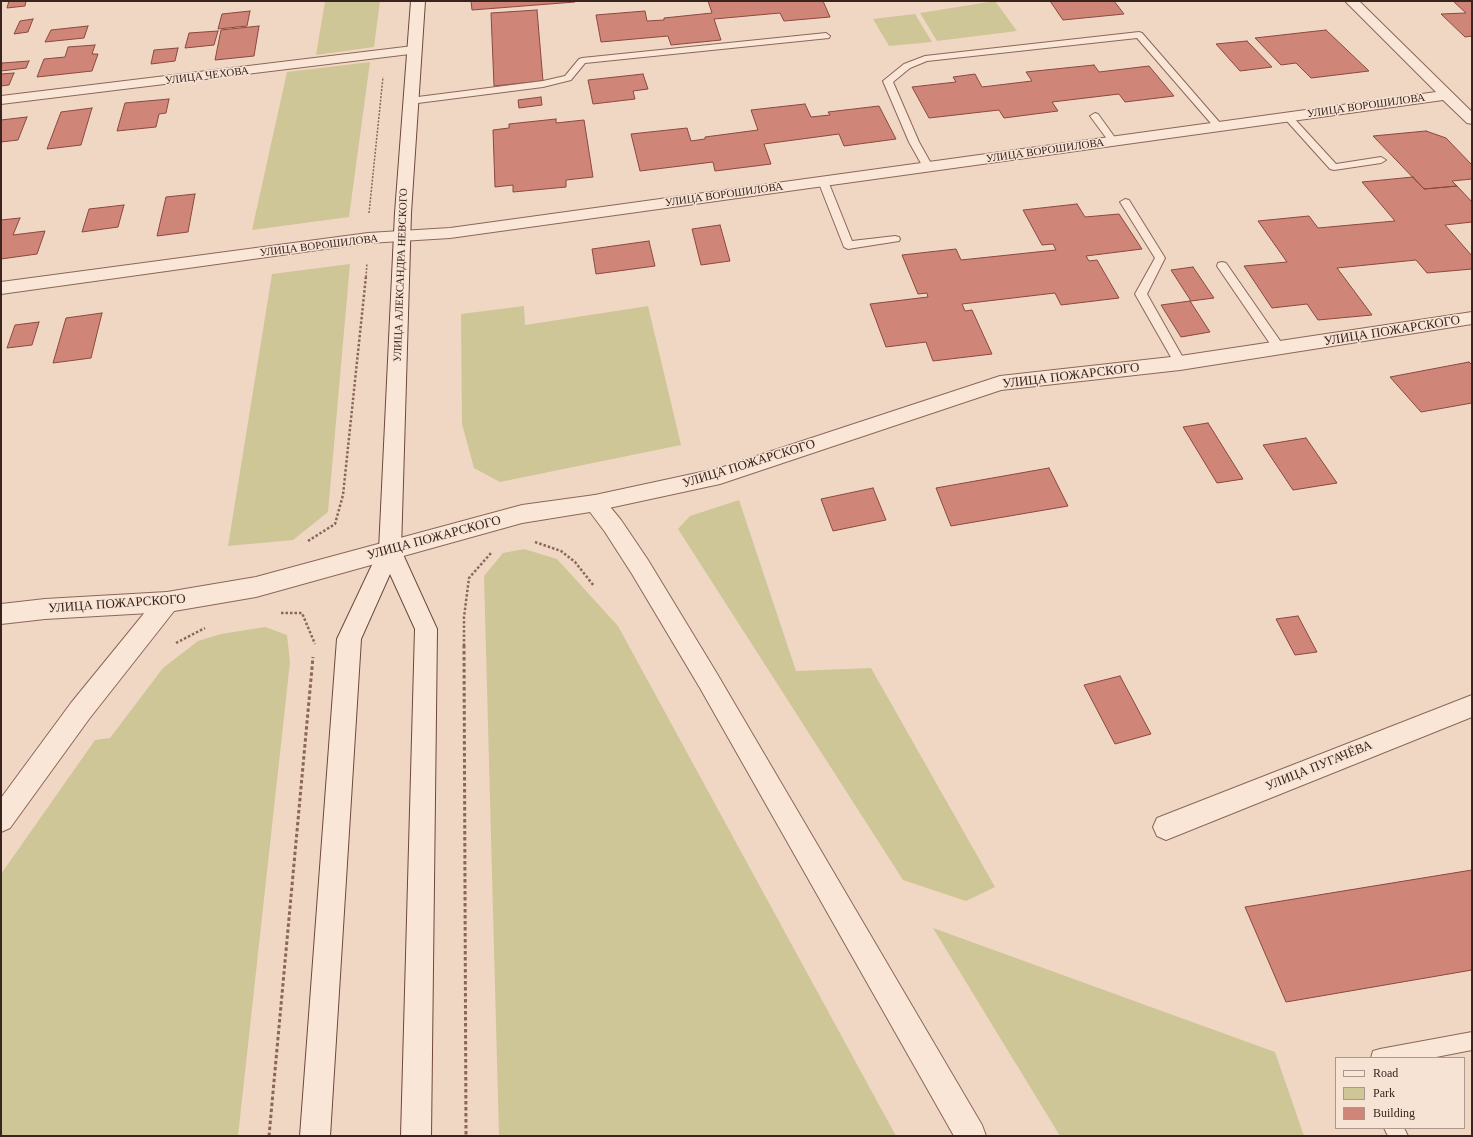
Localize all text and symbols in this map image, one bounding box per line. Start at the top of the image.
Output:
street label: УЛИЦА ЧЕХОВА [164,64,250,88]
street label: УЛИЦА ВОРОШИЛОВА [1306,91,1426,121]
street label: УЛИЦА ВОРОШИЛОВА [985,136,1105,166]
street label: УЛИЦА ВОРОШИЛОВА [664,180,784,210]
street label: УЛИЦА АЛЕКСАНДРА НЕВСКОГО [391,188,411,362]
street label: УЛИЦА ВОРОШИЛОВА [259,232,379,260]
street label: УЛИЦА ПОЖАРСКОГО [1323,313,1461,349]
street label: УЛИЦА ПОЖАРСКОГО [1002,360,1140,392]
street label: УЛИЦА ПОЖАРСКОГО [681,436,817,492]
street label: УЛИЦА ПОЖАРСКОГО [365,513,503,563]
street label: УЛИЦА ПОЖАРСКОГО [48,591,186,617]
street label: УЛИЦА ПУГАЧЁВА [1263,737,1375,795]
legend [1335,1057,1465,1129]
text: Road [1373,1066,1398,1080]
text: Park [1373,1086,1395,1100]
text: Building [1373,1106,1415,1120]

